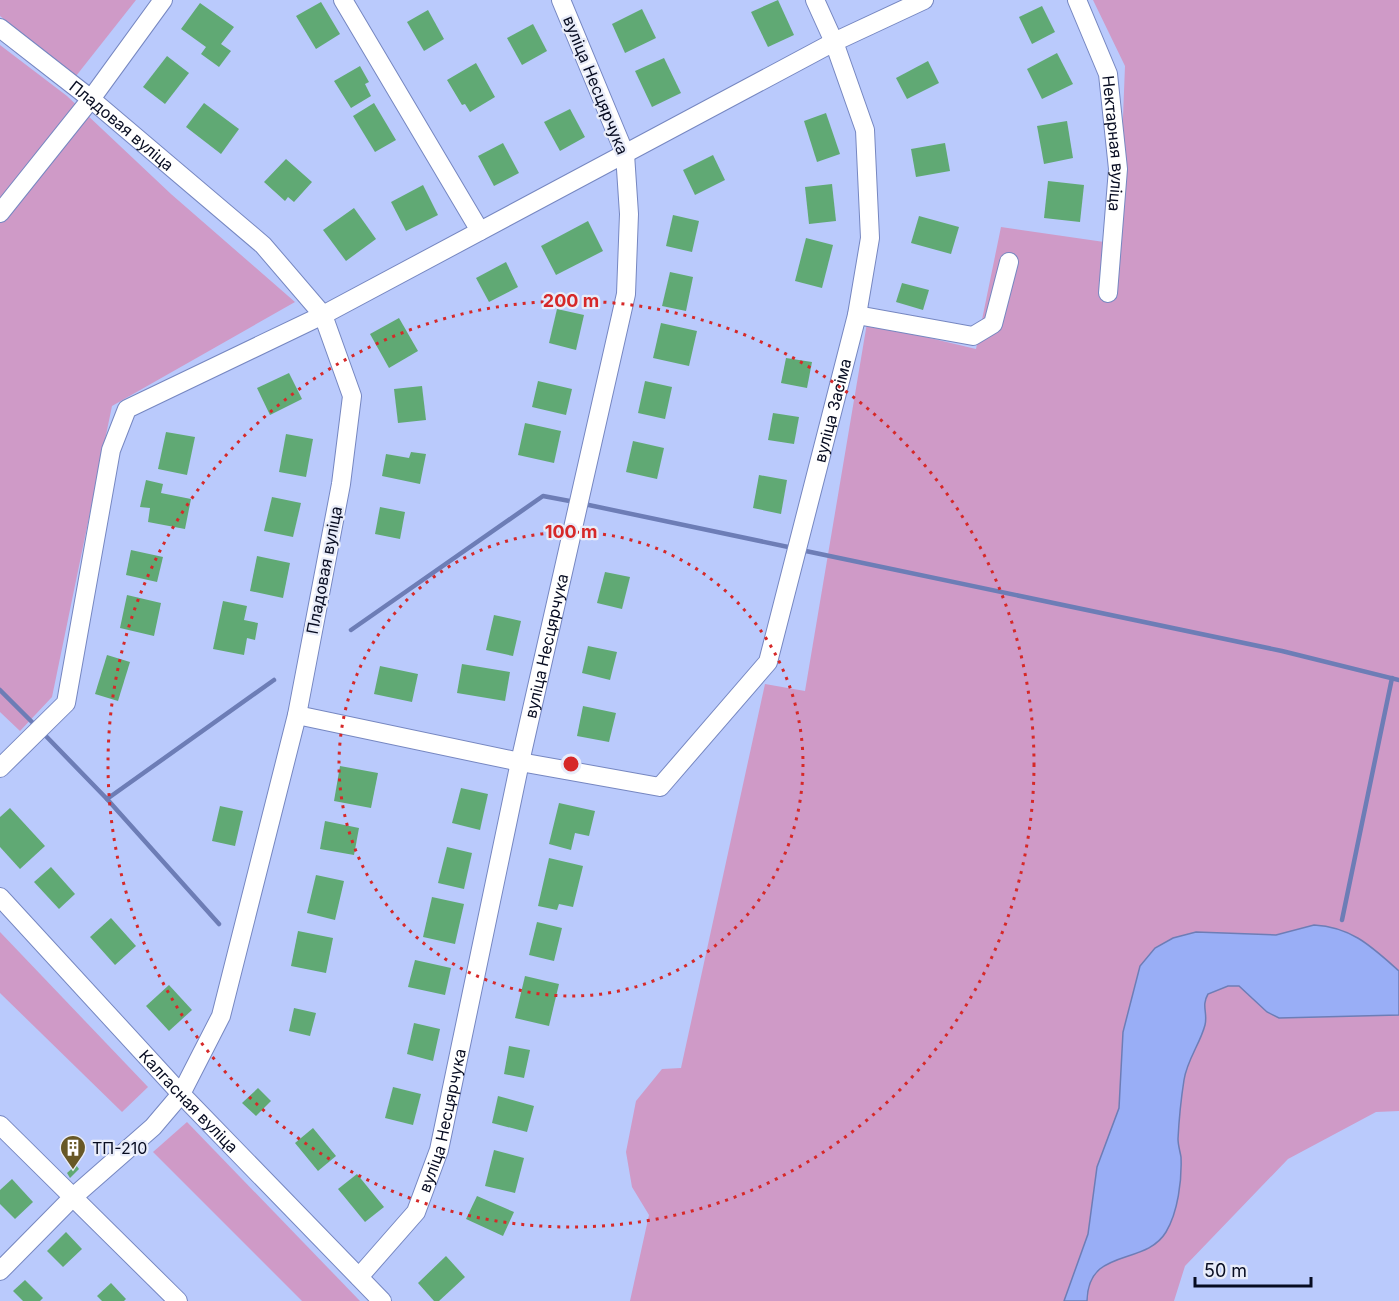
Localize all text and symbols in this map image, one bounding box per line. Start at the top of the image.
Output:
street label: вуліца Несцярчука [559,13,633,157]
street label: Нектарная вуліца [1098,74,1128,212]
street label: Пладовая вуліца [66,76,178,175]
text: 200 m [543,290,599,311]
street label: вуліца Засіма [810,356,855,465]
street label: Пладовая вуліца [302,504,346,636]
text: 100 m [545,521,597,542]
street label: вуліца Несцярчука [520,572,572,720]
centre of rings [561,754,581,774]
street label: Калгасная вуліца [135,1045,242,1157]
street label: вуліца Несцярчука [414,1047,470,1195]
building icon: ТП-210 [58,1133,88,1171]
place label: ТП-210 [92,1138,147,1158]
scale bar [1195,1250,1310,1288]
text: 50 m [1204,1260,1247,1281]

